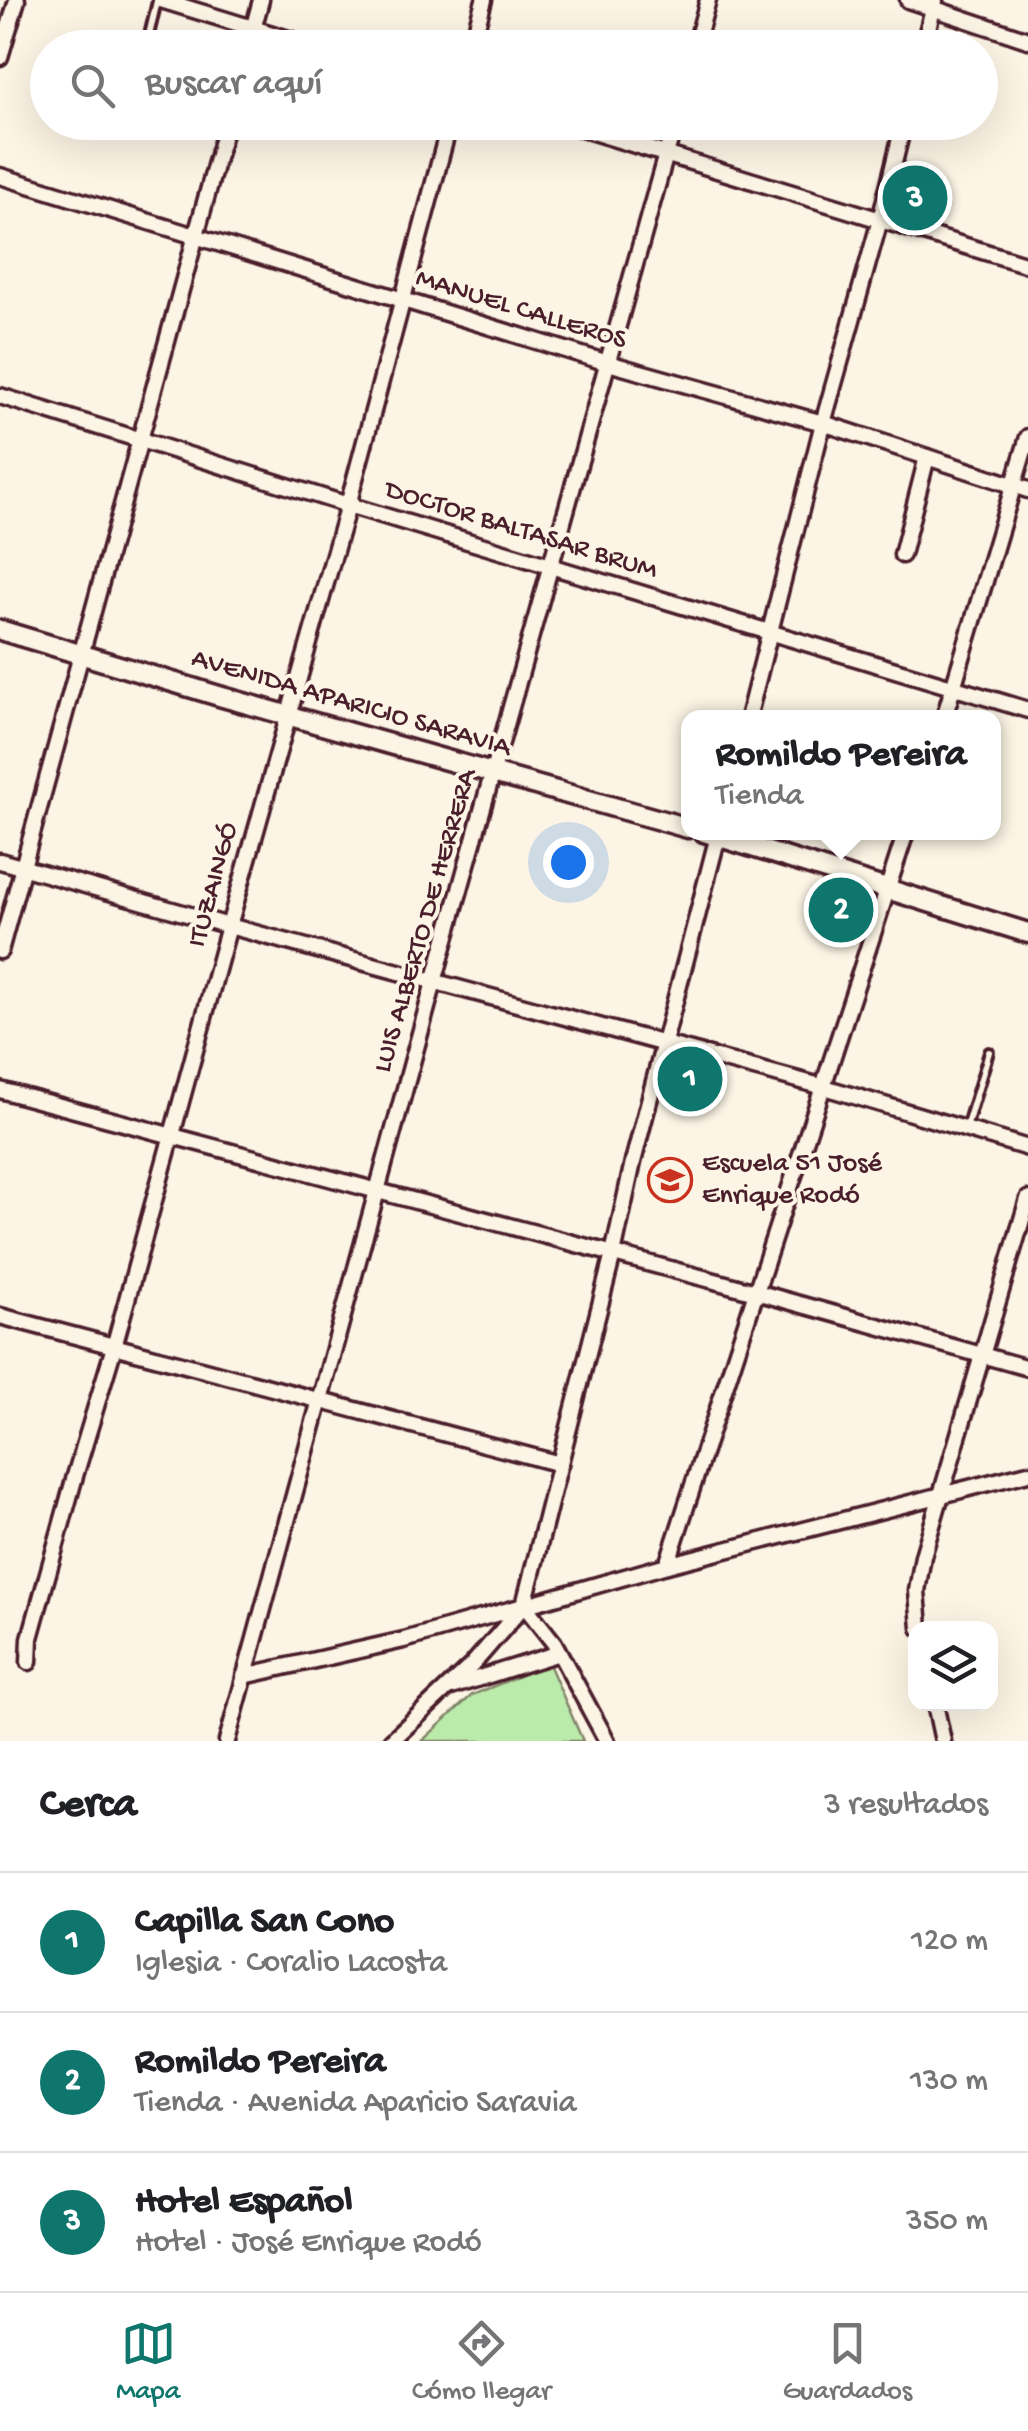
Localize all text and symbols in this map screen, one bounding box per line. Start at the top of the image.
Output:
search box [30,30,998,140]
icon: search [65,58,120,113]
text: Buscar aquí [145,63,323,107]
pin: 3 [882,160,948,236]
street label: MANUEL CALLEROS [412,262,630,358]
street label: DOCTOR BALTASAR BRUM [379,473,662,588]
street label: AVENIDA APARICIO SARAVIA [187,643,516,766]
popup [681,710,1001,840]
text: Romildo Pereira [716,734,966,778]
street label: LUIS ALBERTO DE HERRERA [367,764,486,1076]
text: Tienda [716,778,803,816]
street label: ITUZAINGÓ [182,819,247,951]
your location [543,837,594,888]
pin: 2 [808,872,874,948]
pin: 1 [658,1042,722,1116]
place label: Escuela 51 José Enrique Rodó [702,1148,883,1213]
school or university icon: Escuela 51 José Enrique Rodó [647,1157,693,1203]
map controls [908,1621,998,1711]
button: layers [908,1621,998,1711]
text: Cerca [40,1782,137,1831]
text: 3 resultados [824,1787,988,1825]
text: Capilla San Cono [135,1901,394,1945]
text: 1 [66,1923,79,1961]
text: 120 m [911,1923,988,1961]
text: Iglesia · Coralio Lacosta [135,1945,447,1983]
text: Romildo Pereira [135,2041,386,2085]
text: 2 [65,2063,80,2101]
text: 130 m [910,2063,988,2101]
text: Tienda · Avenida Aparicio Saravia [135,2085,577,2123]
text: Hotel Español [135,2181,353,2225]
text: 3 [64,2203,81,2241]
text: 350 m [906,2203,988,2241]
text: Hotel · José Enrique Rodó [135,2225,482,2263]
tab: Mapa [116,2316,180,2409]
tab: Cómo llegar [412,2316,551,2409]
tab: Guardados [783,2316,912,2409]

